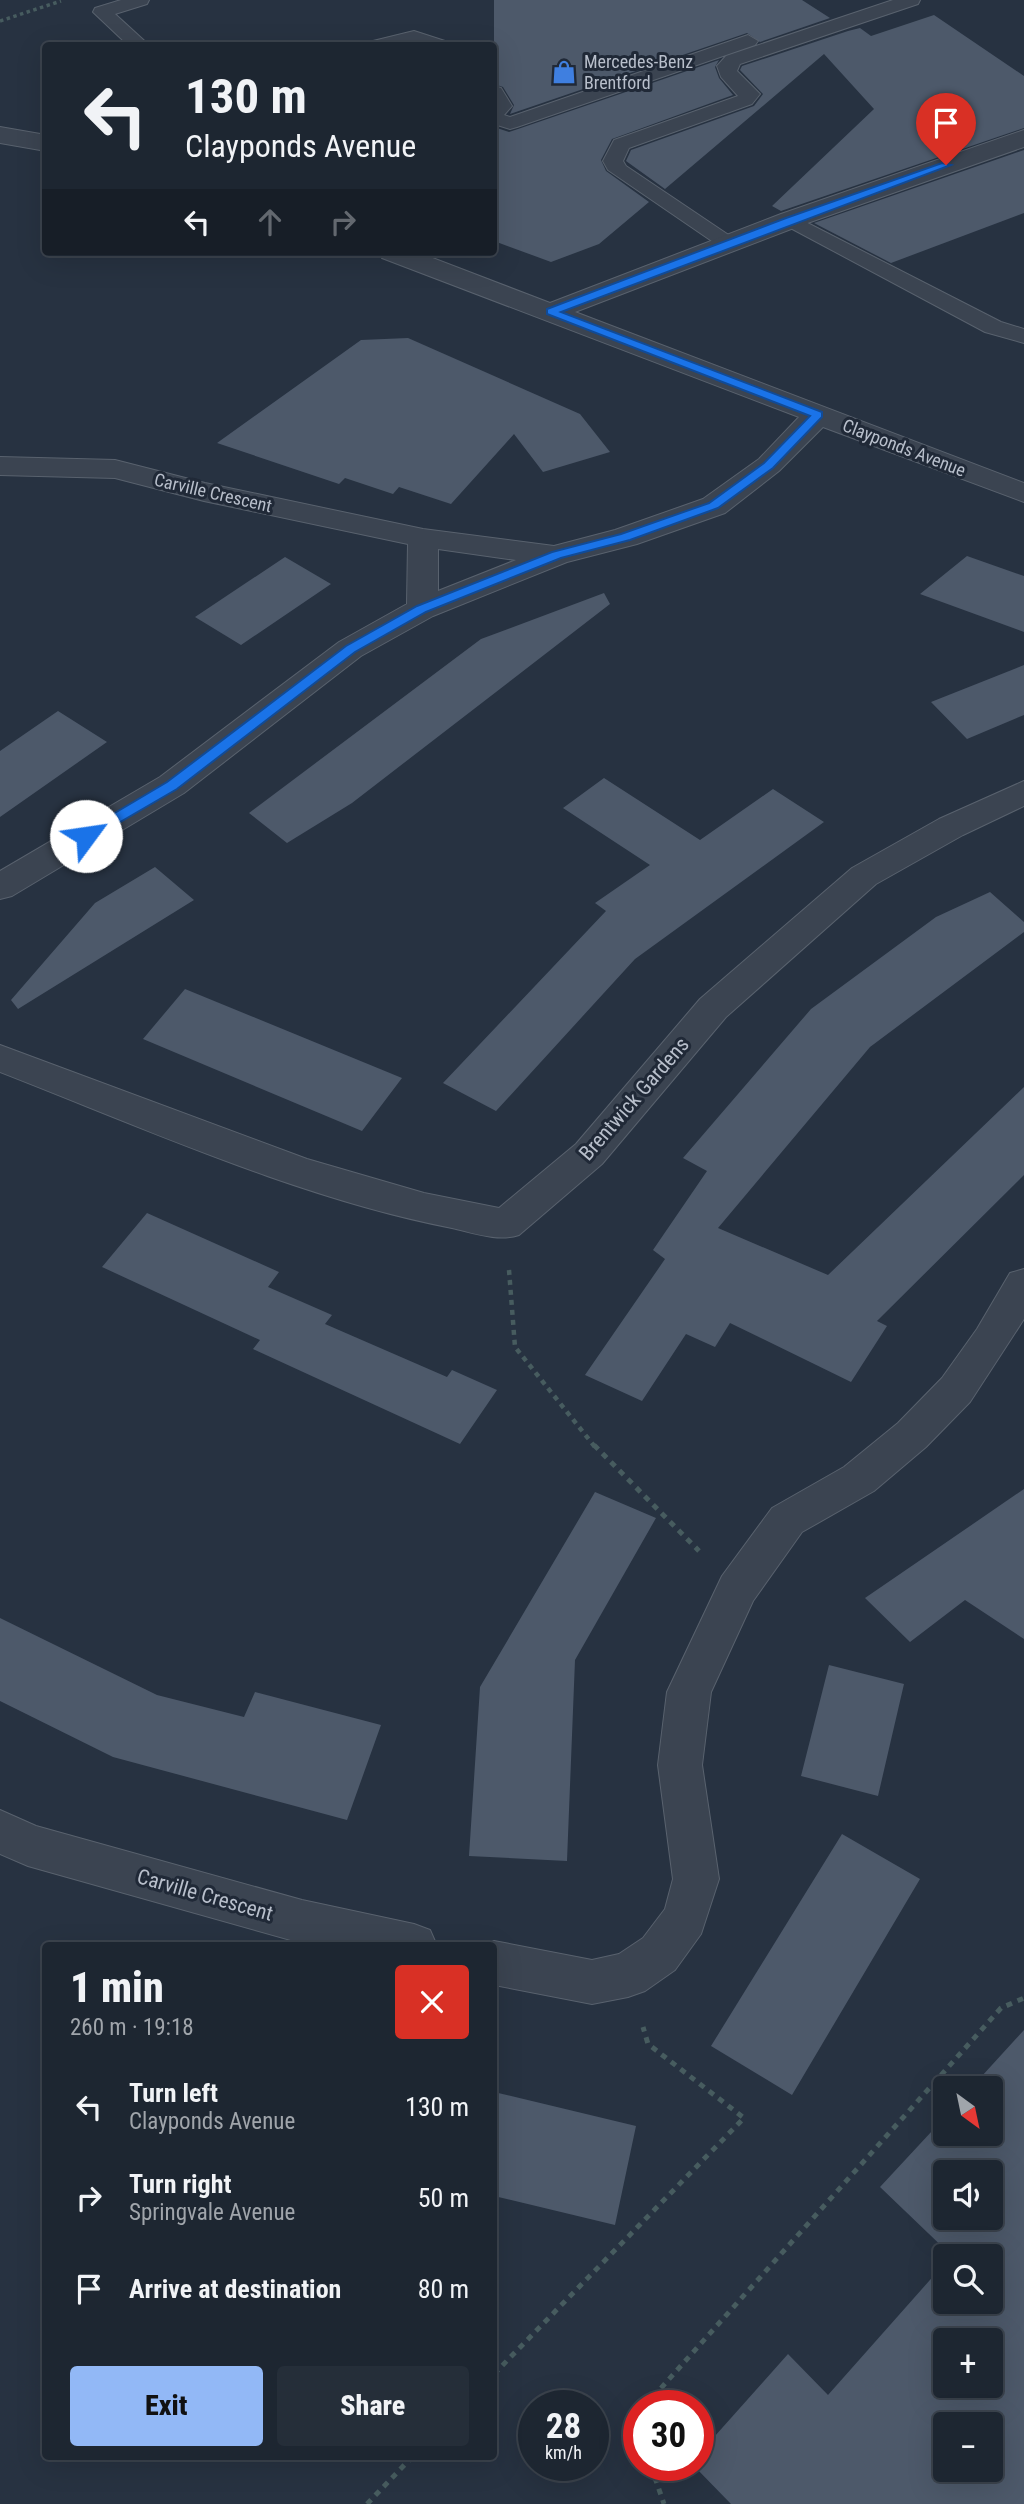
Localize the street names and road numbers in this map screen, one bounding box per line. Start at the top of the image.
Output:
street label: Clayponds Avenue [840,414,969,481]
street label: Carville Crescent [152,469,274,516]
street label: Brentwick Gardens [574,1033,694,1165]
street label: Carville Crescent [134,1864,276,1926]

